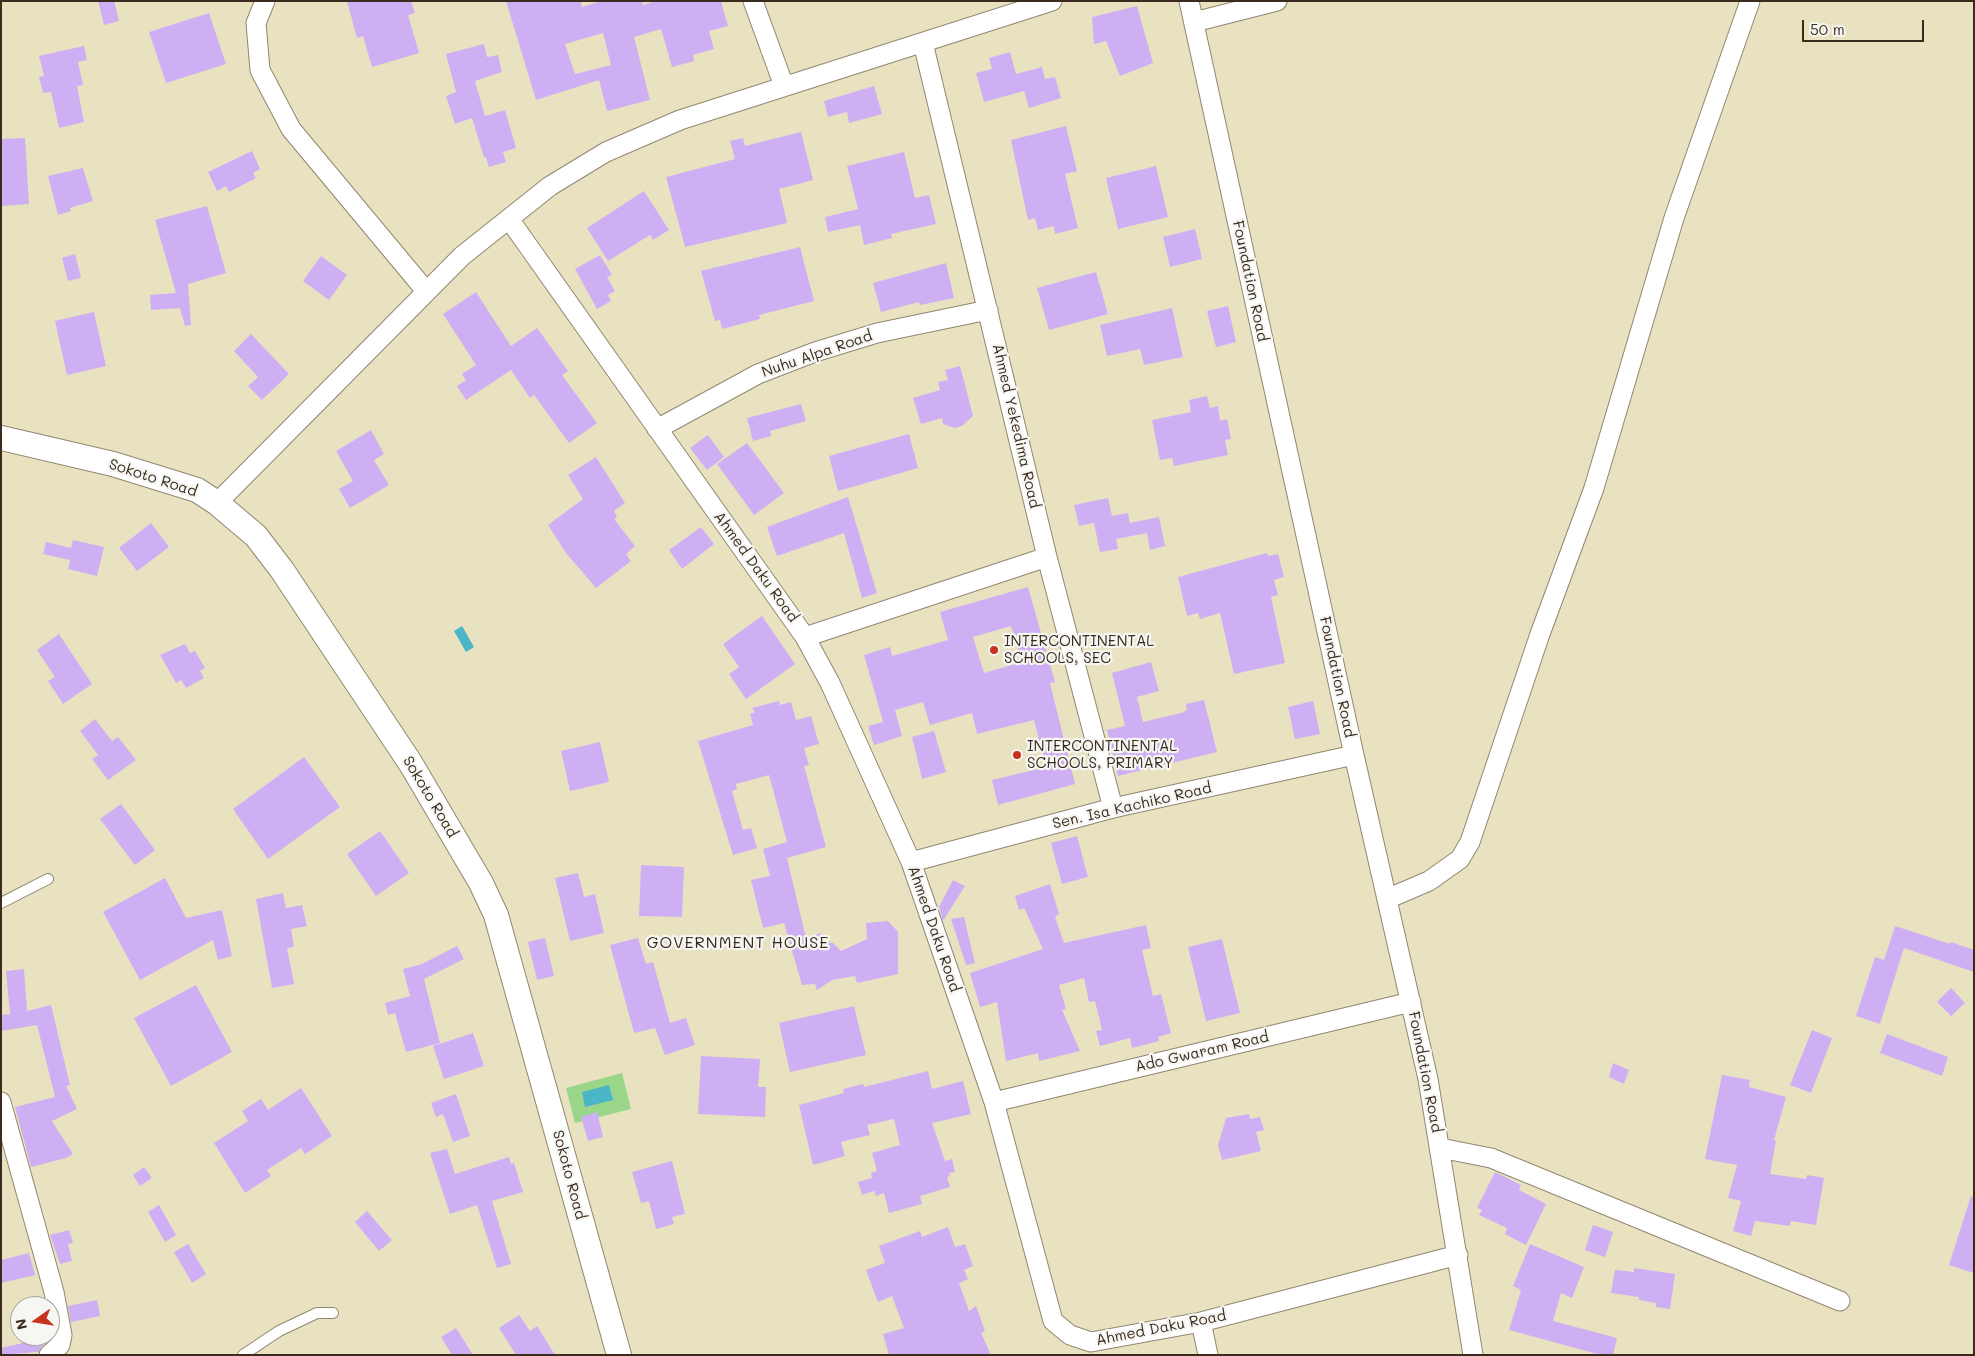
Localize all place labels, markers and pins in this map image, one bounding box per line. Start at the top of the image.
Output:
place label: INTERCONTINENTAL SCHOOLS, SEC [1004,632,1154,667]
marker: INTERCONTINENTAL SCHOOLS, SEC [988,644,1000,656]
place label: INTERCONTINENTAL SCHOOLS, PRIMARY [1027,737,1177,772]
marker: INTERCONTINENTAL SCHOOLS, PRIMARY [1011,749,1023,761]

